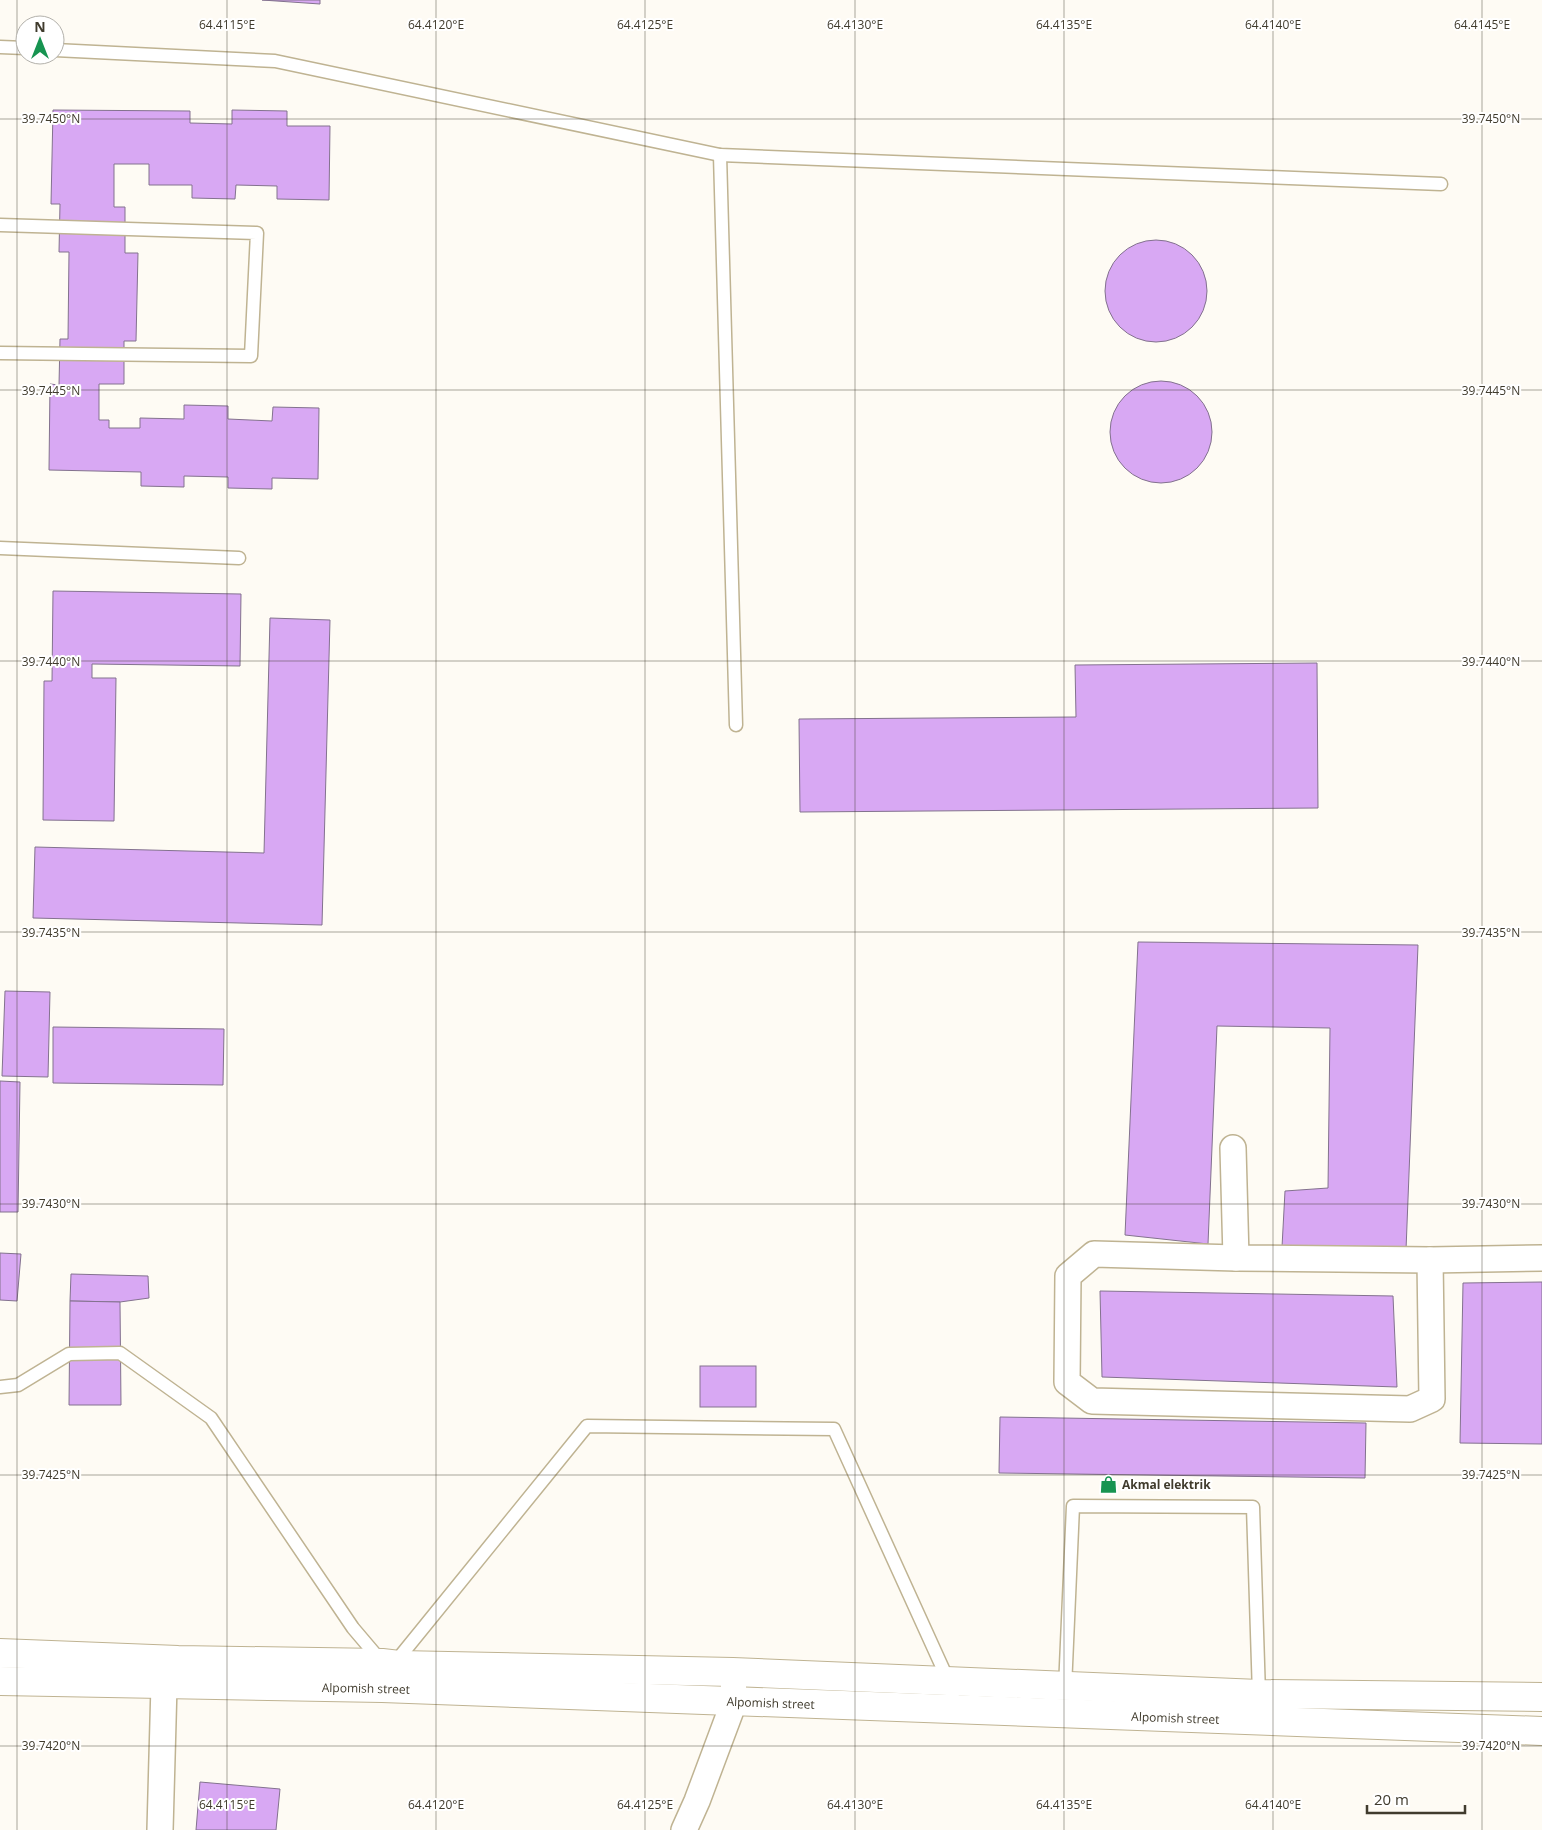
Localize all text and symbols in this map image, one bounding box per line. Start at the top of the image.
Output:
north arrow [15,15,65,65]
text: 64.4115°E [199,16,255,33]
text: 64.4120°E [408,16,464,33]
text: 64.4125°E [617,16,673,33]
text: 64.4130°E [827,16,883,33]
text: 64.4135°E [1036,16,1092,33]
text: 64.4140°E [1245,16,1301,33]
text: 64.4145°E [1454,16,1510,33]
text: N [34,17,46,36]
text: 39.7450°N [22,110,80,127]
text: 39.7450°N [1462,110,1520,127]
text: 39.7445°N [22,382,80,399]
text: 39.7445°N [1462,382,1520,399]
text: 39.7440°N [22,653,80,670]
text: 39.7440°N [1462,653,1520,670]
text: 39.7435°N [22,924,80,941]
text: 39.7435°N [1462,924,1520,941]
text: 39.7430°N [22,1195,80,1212]
text: 39.7430°N [1462,1195,1520,1212]
text: 39.7425°N [22,1466,80,1483]
text: 39.7425°N [1462,1466,1520,1483]
shop icon: Akmal elektrik [1098,1474,1118,1494]
place label: Akmal elektrik [1122,1476,1211,1493]
street label: Alpomish street [322,1678,410,1698]
street label: Alpomish street [726,1692,815,1713]
street label: Alpomish street [1131,1707,1220,1728]
text: 39.7420°N [22,1737,80,1754]
text: 39.7420°N [1462,1737,1520,1754]
scale bar [1367,1782,1464,1814]
text: 20 m [1374,1789,1409,1809]
text: 64.4115°E [199,1796,255,1813]
text: 64.4120°E [408,1796,464,1813]
text: 64.4125°E [617,1796,673,1813]
text: 64.4130°E [827,1796,883,1813]
text: 64.4135°E [1036,1796,1092,1813]
text: 64.4140°E [1245,1796,1301,1813]

